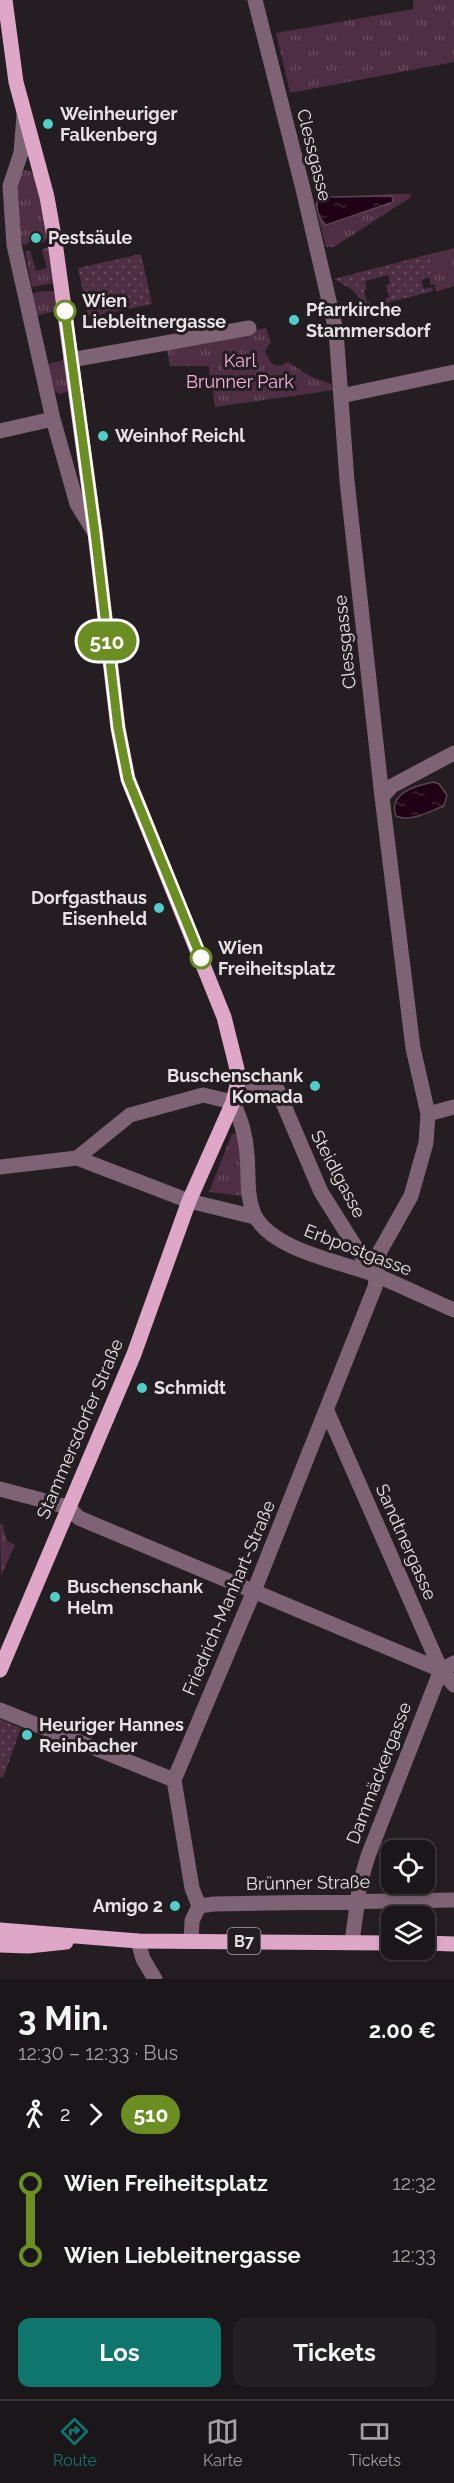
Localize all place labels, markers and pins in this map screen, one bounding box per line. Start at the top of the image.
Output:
place label: Weinheuriger Falkenberg [60,103,177,145]
marker: Weinheuriger Falkenberg [41,117,55,131]
place label: Pestsäule [48,227,133,248]
marker: Pestsäule [29,231,43,245]
place label: Wien Liebleitnergasse [82,290,226,332]
place label: Pfarrkirche Stammersdorf [306,299,432,341]
marker: Wien Liebleitnergasse [54,300,76,322]
marker: Pfarrkirche Stammersdorf [287,313,301,327]
place label: Weinhof Reichl [115,425,245,446]
marker: Weinhof Reichl [96,429,110,443]
place label: Dorfgasthaus Eisenheld [31,887,147,929]
marker: Dorfgasthaus Eisenheld [152,901,166,915]
place label: Wien Freiheitsplatz [218,937,335,979]
marker: Wien Freiheitsplatz [190,947,212,969]
place label: Buschenschank Komada [167,1065,304,1107]
marker: Buschenschank Komada [308,1079,322,1093]
place label: Schmidt [154,1377,226,1398]
marker: Schmidt [135,1381,149,1395]
place label: Buschenschank Helm [67,1576,204,1618]
marker: Buschenschank Helm [48,1590,62,1604]
place label: Heuriger Hannes Reinbacher [39,1714,184,1756]
marker: Heuriger Hannes Reinbacher [20,1728,34,1742]
place label: Amigo 2 [93,1895,163,1916]
marker: Amigo 2 [168,1899,182,1913]

